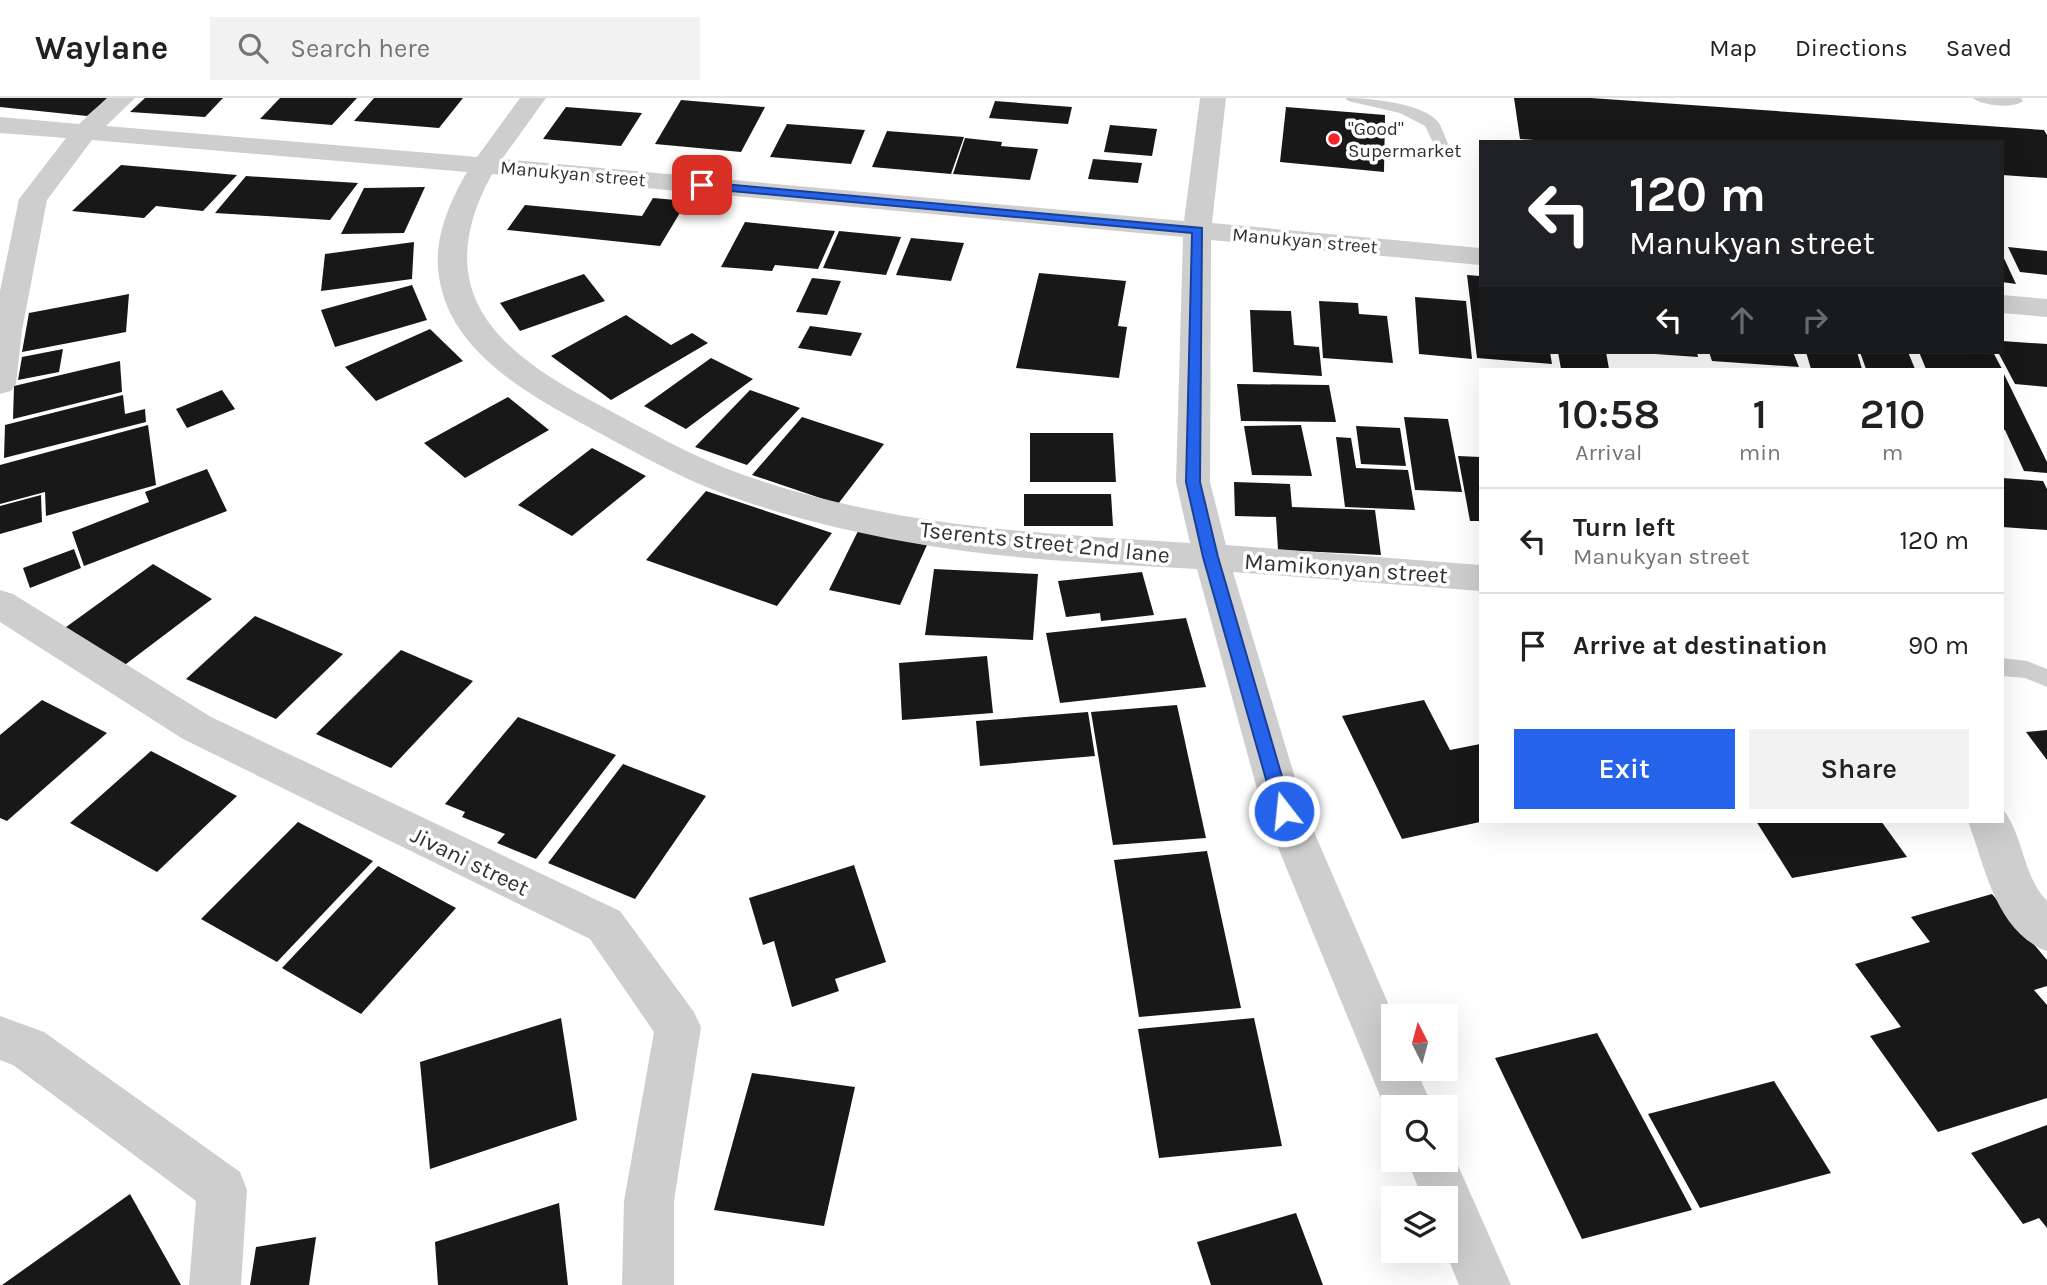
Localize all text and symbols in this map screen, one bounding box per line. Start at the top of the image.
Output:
search box [210,17,700,80]
text: Waylane [35,29,168,67]
icon: search [234,29,272,67]
text: Search here [290,33,430,64]
text: Map [1709,34,1757,62]
text: Directions [1795,34,1908,62]
text: Saved [1946,34,2012,62]
place label: "Good" Supermarket [1348,118,1461,162]
marker: "Good" Supermarket [1326,131,1342,147]
pin [672,155,732,215]
street label: Manukyan street [499,157,647,191]
icon: arrive [683,166,721,204]
text: 120 m [1629,166,1766,223]
icon: left [1514,168,1605,259]
street label: Manukyan street [1231,224,1379,258]
text: Manukyan street [1629,225,1875,262]
icon: left [1650,301,1688,339]
icon: ahead [1723,301,1761,339]
icon: right [1796,301,1834,339]
text: 10:58 [1558,389,1660,439]
text: 1 [1753,389,1767,439]
text: 210 [1860,389,1925,439]
text: Arrival [1575,439,1643,466]
text: min [1739,439,1781,466]
text: m [1882,439,1903,466]
text: Turn left [1573,512,1675,543]
street label: Tserents street 2nd lane [919,516,1171,569]
icon: left [1514,522,1552,560]
text: 120 m [1899,525,1969,556]
text: Manukyan street [1573,543,1750,570]
street label: Mamikonyan street [1243,548,1449,589]
icon: arrive [1514,627,1552,665]
text: Arrive at destination [1573,630,1827,661]
text: 90 m [1908,630,1969,661]
button: Exit [1514,729,1735,809]
button: Share [1749,729,1969,809]
position arrow [1247,774,1321,848]
street label: Jivani street [406,821,533,902]
north arrow [1381,1004,1458,1082]
map controls [1381,1004,1458,1263]
button: search [1381,1095,1458,1172]
button: layers [1381,1186,1458,1263]

